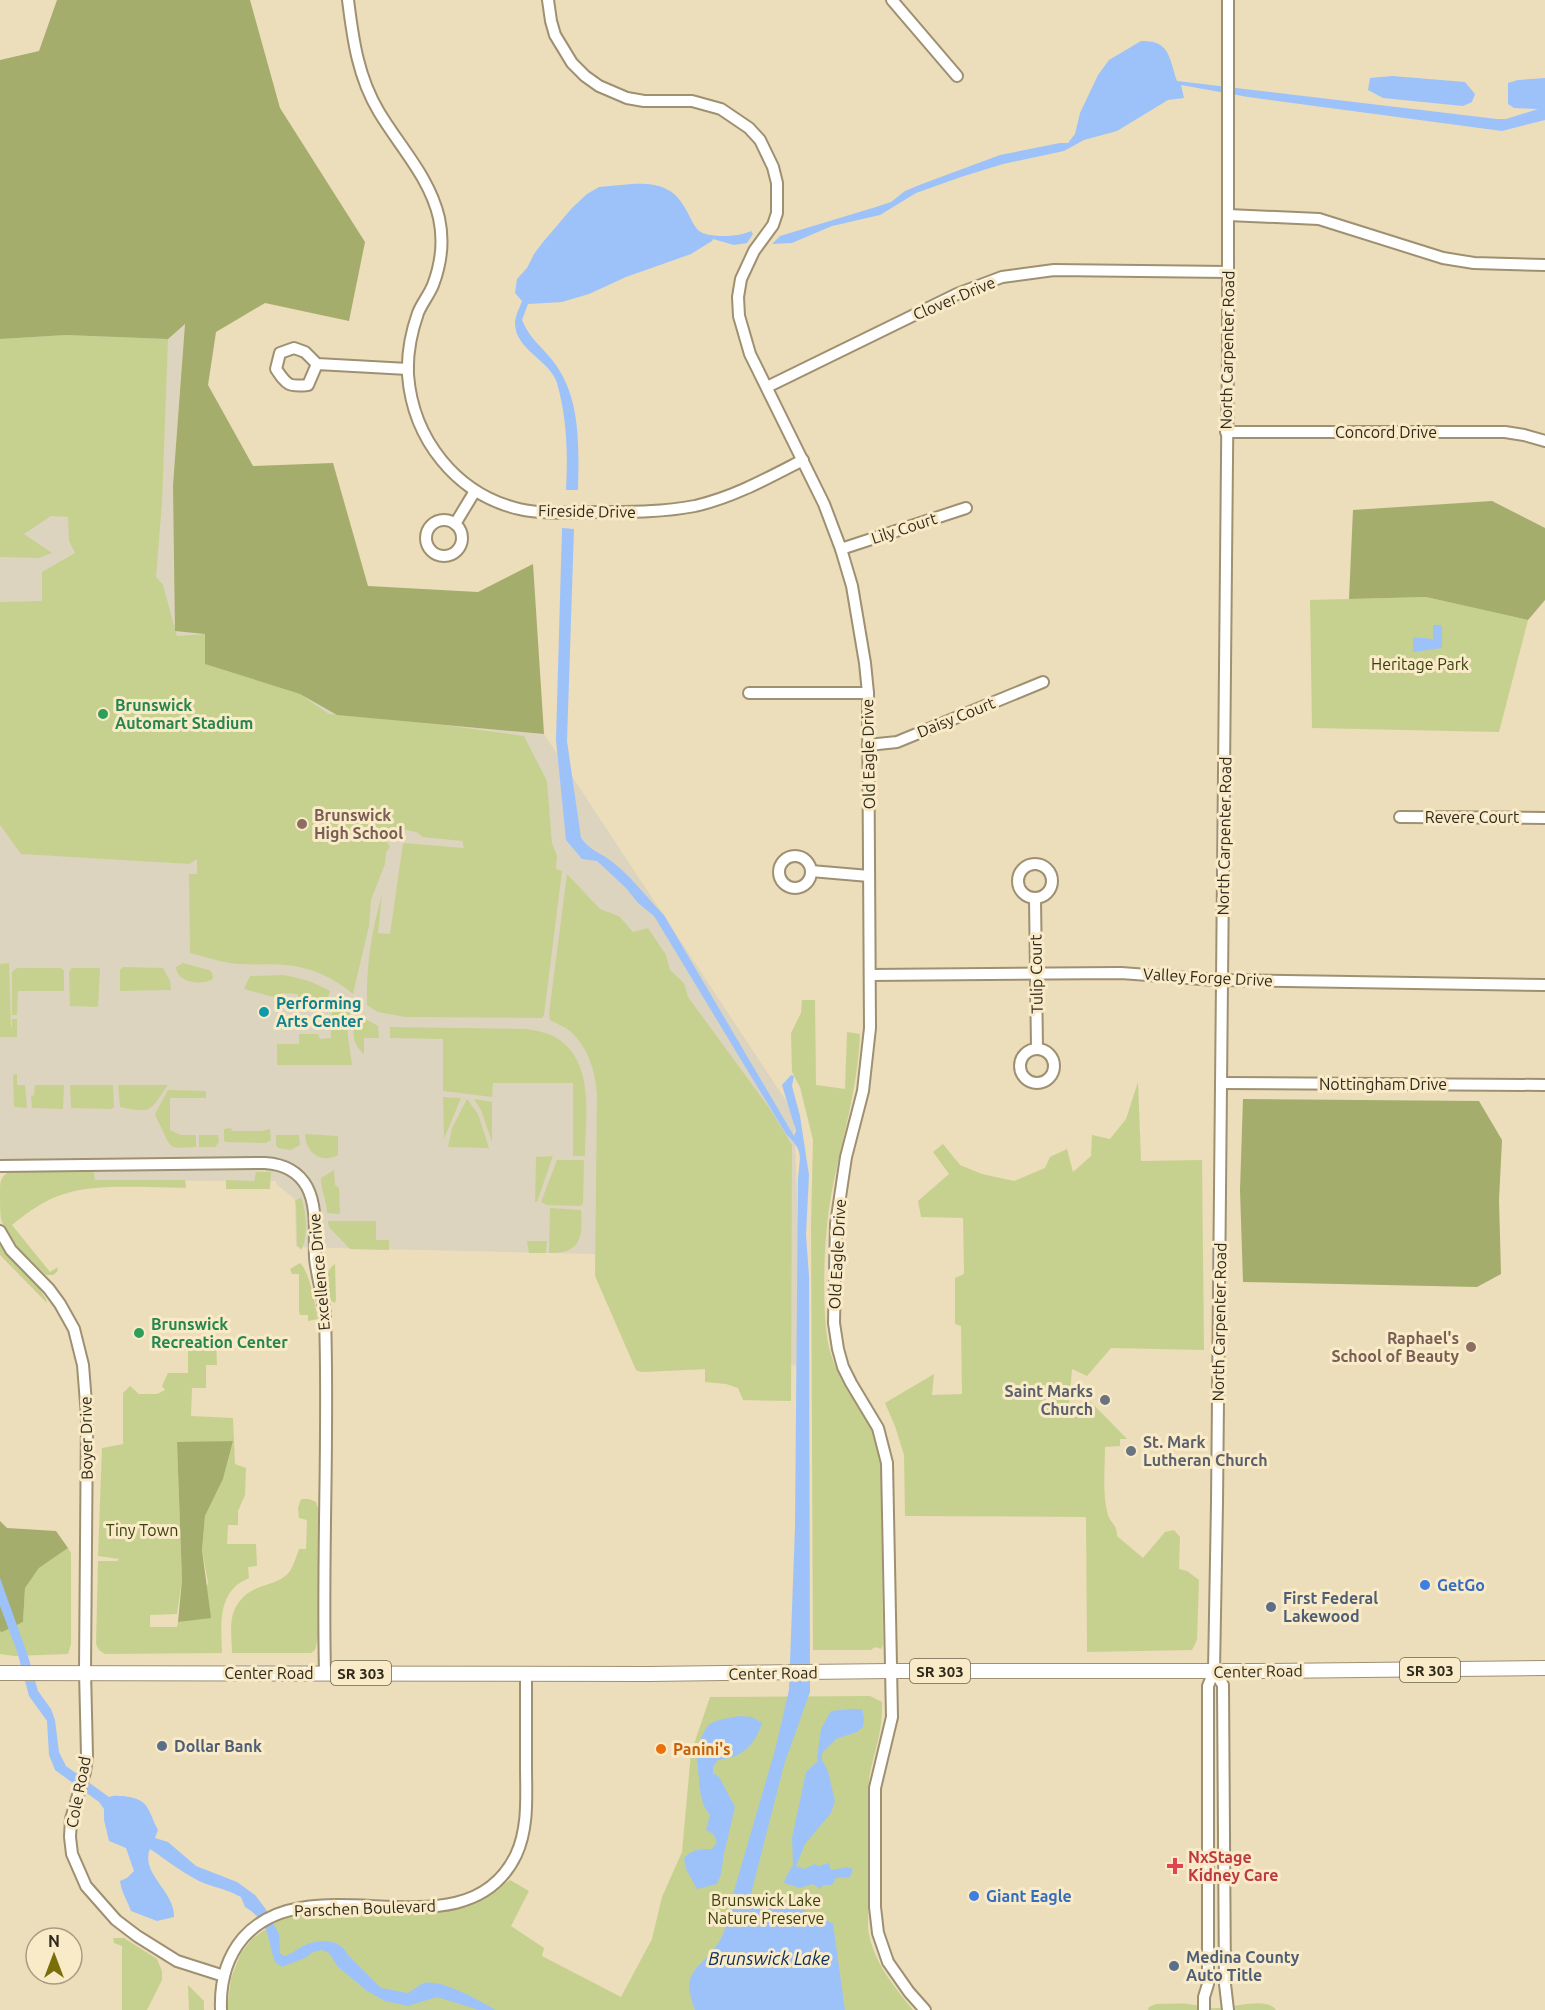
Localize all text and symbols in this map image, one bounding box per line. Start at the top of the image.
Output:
street label: North Carpenter Road [1217,270,1237,430]
street label: Clover Drive [910,273,998,323]
street label: Concord Drive [1335,423,1437,441]
street label: Fireside Drive [538,501,636,521]
street label: Lily Court [869,509,940,547]
park label: Heritage Park [1371,655,1469,673]
street label: Daisy Court [914,693,998,741]
place label: Brunswick Automart Stadium [115,696,253,732]
street label: Old Eagle Drive [858,699,878,809]
marker: Brunswick Automart Stadium [96,707,110,721]
street label: North Carpenter Road [1214,756,1234,916]
place label: Brunswick High School [314,806,403,842]
street label: Revere Court [1425,808,1520,826]
marker: Brunswick High School [295,817,309,831]
street label: Tulip Court [1026,933,1046,1014]
street label: Valley Forge Drive [1143,965,1273,989]
place label: Performing Arts Center [276,994,364,1030]
marker: Performing Arts Center [257,1005,271,1019]
street label: Nottingham Drive [1319,1075,1447,1093]
street label: Old Eagle Drive [825,1198,849,1310]
street label: Excellence Drive [305,1213,333,1331]
street label: North Carpenter Road [1209,1242,1229,1402]
place label: Brunswick Recreation Center [151,1315,288,1351]
marker: Brunswick Recreation Center [132,1326,146,1340]
place label: Raphael's School of Beauty [1331,1329,1459,1365]
marker: Raphael's School of Beauty [1464,1340,1478,1354]
place label: Saint Marks Church [1005,1382,1093,1418]
marker: Saint Marks Church [1098,1393,1112,1407]
street label: Boyer Drive [76,1396,96,1480]
place label: St. Mark Lutheran Church [1143,1433,1268,1469]
marker: St. Mark Lutheran Church [1124,1444,1138,1458]
park label: Tiny Town [106,1521,178,1539]
place label: GetGo [1437,1576,1485,1594]
marker: GetGo [1418,1578,1432,1592]
place label: First Federal Lakewood [1283,1589,1378,1625]
marker: First Federal Lakewood [1264,1600,1278,1614]
road number: SR 303 [1400,1658,1460,1682]
road number: SR 303 [910,1659,970,1683]
road number: SR 303 [331,1661,391,1685]
street label: Center Road [1213,1661,1303,1681]
street label: Center Road [728,1663,818,1683]
street label: Center Road [224,1664,314,1682]
place label: Dollar Bank [174,1737,262,1755]
marker: Dollar Bank [155,1739,169,1753]
place label: Panini's [673,1740,731,1758]
marker: Panini's [654,1742,668,1756]
street label: Cole Road [62,1755,94,1829]
place label: NxStage Kidney Care [1188,1848,1278,1884]
marker: NxStage Kidney Care [1166,1857,1184,1875]
place label: Giant Eagle [986,1887,1072,1905]
marker: Giant Eagle [967,1889,981,1903]
park label: Brunswick Lake Nature Preserve [708,1891,824,1927]
street label: Parschen Boulevard [294,1897,436,1919]
north arrow [24,1926,84,1986]
text: N [48,1932,60,1950]
water label: Brunswick Lake [708,1948,830,1968]
place label: Medina County Auto Title [1186,1948,1300,1984]
marker: Medina County Auto Title [1167,1959,1181,1973]

